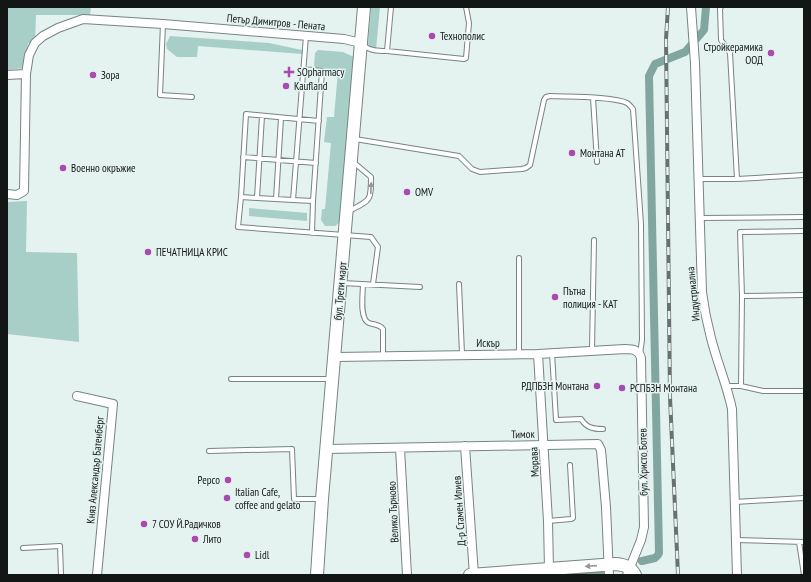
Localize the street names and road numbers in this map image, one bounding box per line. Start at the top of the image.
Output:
street label: Петър Димитров - Пената [226,11,326,33]
street label: бул. Трети март [330,261,350,321]
street label: Индустриална [683,266,703,322]
street label: Искър [476,336,500,350]
street label: Княз Александър Батенберг [83,415,107,524]
street label: Тимок [511,427,536,441]
street label: бул. Христо Ботев [635,427,651,496]
street label: Морава [526,447,542,477]
street label: Д-р Стамен Илиев [450,475,468,547]
street label: Велико Търново [384,481,402,543]

